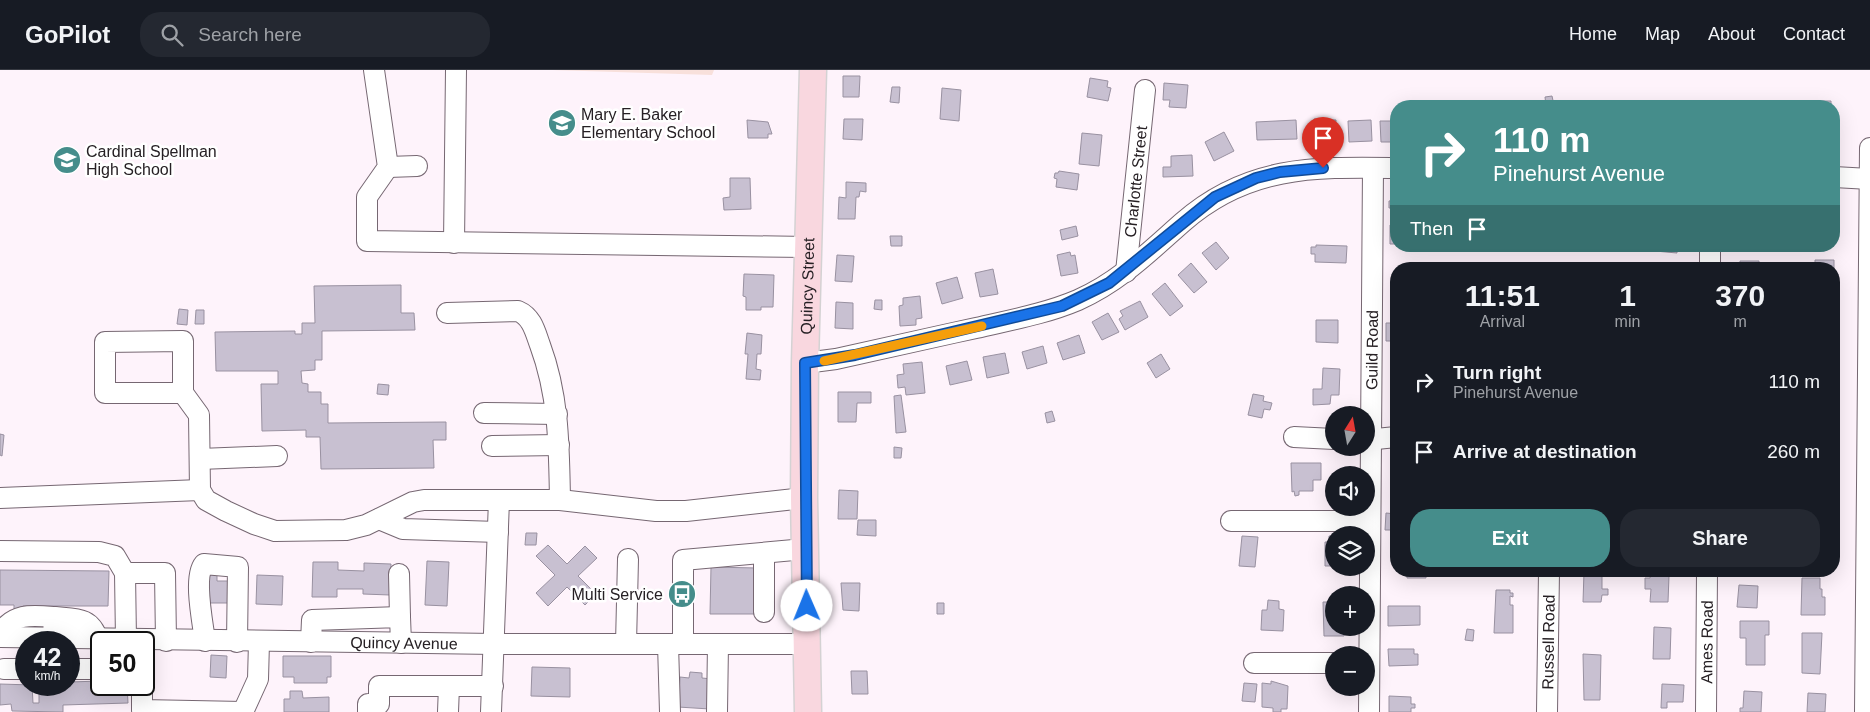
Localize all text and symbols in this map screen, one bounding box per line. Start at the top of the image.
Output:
search box [140,12,490,57]
text: GoPilot [25,21,110,48]
icon: search [158,21,186,49]
text: Search here [198,24,302,45]
text: Home [1569,24,1617,44]
text: Map [1645,24,1680,44]
text: About [1708,24,1755,44]
text: Contact [1783,24,1845,44]
place label: Mary E. Baker Elementary School [581,106,715,141]
school or university icon: Mary E. Baker Elementary School [547,108,577,138]
pin [1302,117,1344,168]
icon: right [1410,120,1475,185]
text: 110 m [1493,120,1590,159]
street label: Charlotte Street [1122,124,1150,238]
icon: arrive [1309,124,1337,152]
place label: Cardinal Spellman High School [86,143,217,178]
school or university icon: Cardinal Spellman High School [52,145,82,175]
text: Pinehurst Avenue [1493,161,1665,186]
icon: arrive [1463,215,1491,243]
text: Then [1410,218,1453,239]
street label: Quincy Street [798,237,817,335]
text: 11:51 [1465,279,1540,312]
text: 1 [1619,279,1636,312]
text: 370 [1715,279,1765,312]
street label: Guild Road [1363,310,1381,390]
text: Arrival [1480,313,1525,330]
text: min [1615,313,1640,330]
text: m [1734,313,1747,330]
text: Turn right [1453,362,1541,383]
icon: right [1410,368,1438,396]
text: 110 m [1769,371,1820,392]
text: Pinehurst Avenue [1453,384,1578,401]
north arrow [1325,406,1375,456]
map controls [1325,406,1375,696]
icon: arrive [1410,438,1438,466]
text: Arrive at destination [1453,441,1637,462]
text: 260 m [1767,441,1820,462]
button: sound [1325,466,1375,516]
button: Exit [1410,509,1610,567]
button: Share [1620,509,1820,567]
button: layers [1325,526,1375,576]
bus stop icon: Multi Service [667,579,697,609]
position arrow [780,579,832,631]
place label: Multi Service [571,586,663,603]
button: + [1325,586,1375,636]
street label: Russell Road [1539,594,1558,690]
street label: Ames Road [1698,600,1716,684]
speed limit sign: 50 [90,631,155,696]
street label: Quincy Avenue [350,634,458,652]
text: 42 [34,643,61,671]
button: − [1325,646,1375,696]
text: km/h [34,669,61,683]

